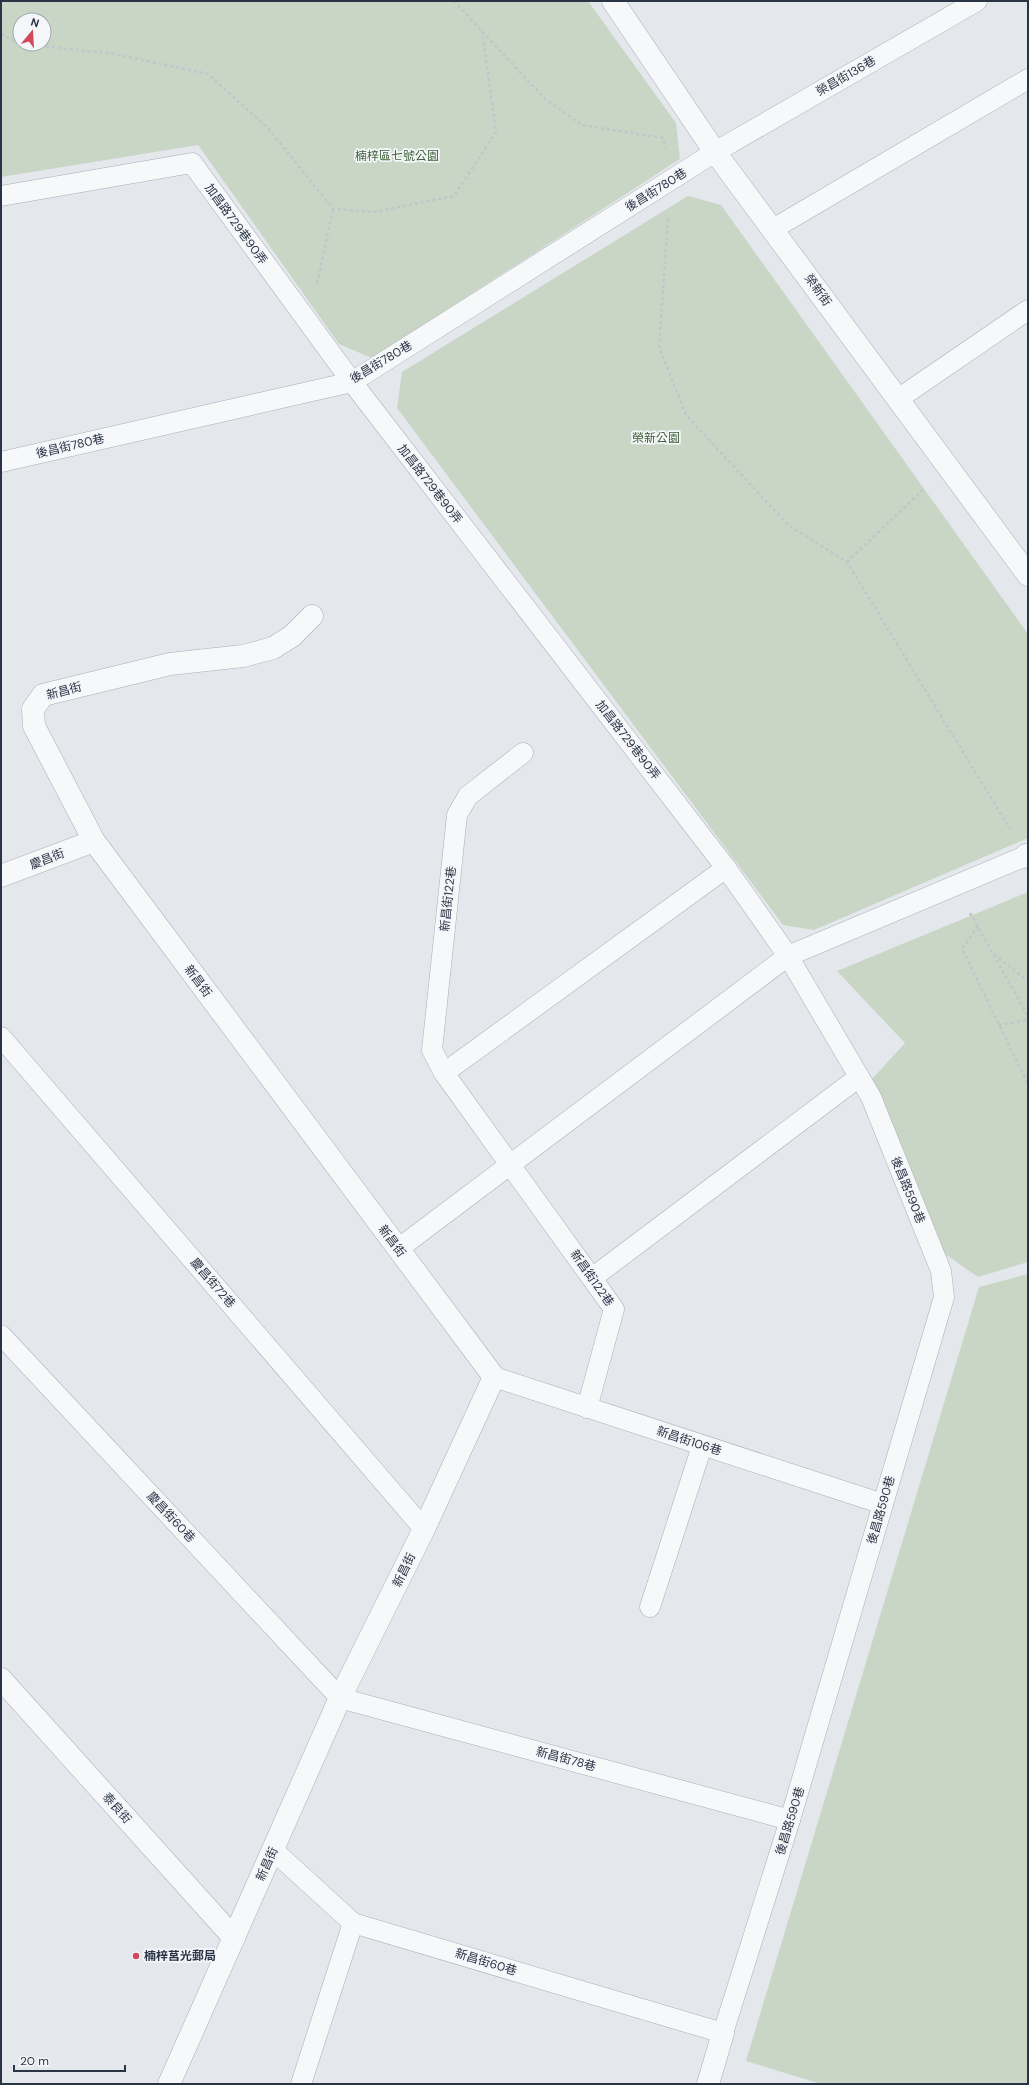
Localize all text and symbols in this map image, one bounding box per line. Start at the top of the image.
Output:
north arrow [12,12,52,52]
text: N [29,15,41,30]
street label: 榮昌街136巷 [813,52,879,100]
park label: 楠梓區七號公園 [355,148,439,164]
street label: 後昌街780巷 [622,165,690,215]
street label: 加昌路729巷90弄 [201,180,271,268]
street label: 榮新街 [801,271,835,309]
street label: 後昌街780巷 [347,337,415,387]
street label: 後昌街780巷 [34,430,106,462]
park label: 榮新公園 [632,430,680,446]
street label: 加昌路729巷90弄 [394,441,466,527]
street label: 新昌街 [45,679,83,703]
street label: 加昌路729巷90弄 [592,697,664,783]
street label: 慶昌街 [27,845,67,873]
street label: 新昌街122巷 [437,866,459,932]
street label: 新昌街 [181,962,215,1000]
street label: 後昌路590巷 [887,1154,929,1226]
street label: 新昌街 [375,1222,409,1260]
street label: 新昌街122巷 [567,1247,617,1309]
street label: 慶昌街72巷 [187,1255,239,1311]
street label: 新昌街106巷 [654,1423,724,1459]
street label: 後昌路590巷 [864,1474,898,1546]
street label: 慶昌街60巷 [143,1488,199,1546]
street label: 新昌街 [389,1550,419,1590]
street label: 新昌街78巷 [534,1743,598,1775]
street label: 後昌路590巷 [772,1785,808,1857]
street label: 泰良街 [99,1789,135,1827]
street label: 新昌街 [252,1844,282,1884]
street label: 新昌街60巷 [453,1945,519,1979]
place label: 楠梓莒光郵局 [144,1948,216,1964]
marker: 楠梓莒光郵局 [131,1951,141,1961]
scale bar [14,2047,125,2073]
text: 20 m [20,2053,49,2069]

